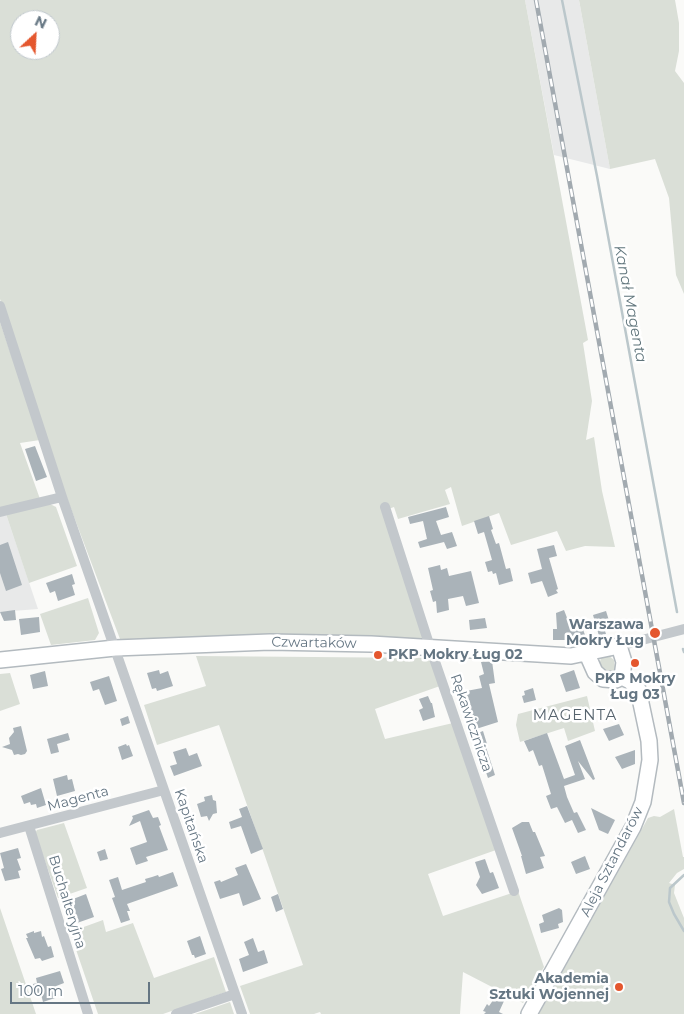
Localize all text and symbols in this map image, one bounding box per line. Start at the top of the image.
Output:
north arrow [10,10,60,60]
text: N [32,12,50,33]
water label: Kanał Magenta [610,244,650,364]
place label: Warszawa Mokry Ług [566,617,644,650]
marker: Warszawa Mokry Ług [648,626,662,640]
street label: Czwartaków [271,634,357,652]
place label: PKP Mokry Ług 02 [388,647,522,663]
marker: PKP Mokry Ług 02 [372,649,384,661]
marker: PKP Mokry Ług 03 [629,657,641,669]
place label: PKP Mokry Ług 03 [595,671,675,704]
street label: Rękawicznicza [446,672,496,774]
district label: MAGENTA [532,707,618,725]
street label: Magenta [45,783,111,815]
street label: Kapitańska [170,787,212,865]
street label: Aleja Sztandarów [577,804,647,920]
street label: Buchalteryjna [45,853,89,951]
place label: Akademia Sztuki Wojennej [489,971,609,1004]
scale bar [12,972,152,1004]
text: 100 m [18,981,63,1000]
marker: Akademia Sztuki Wojennej [613,981,625,993]

